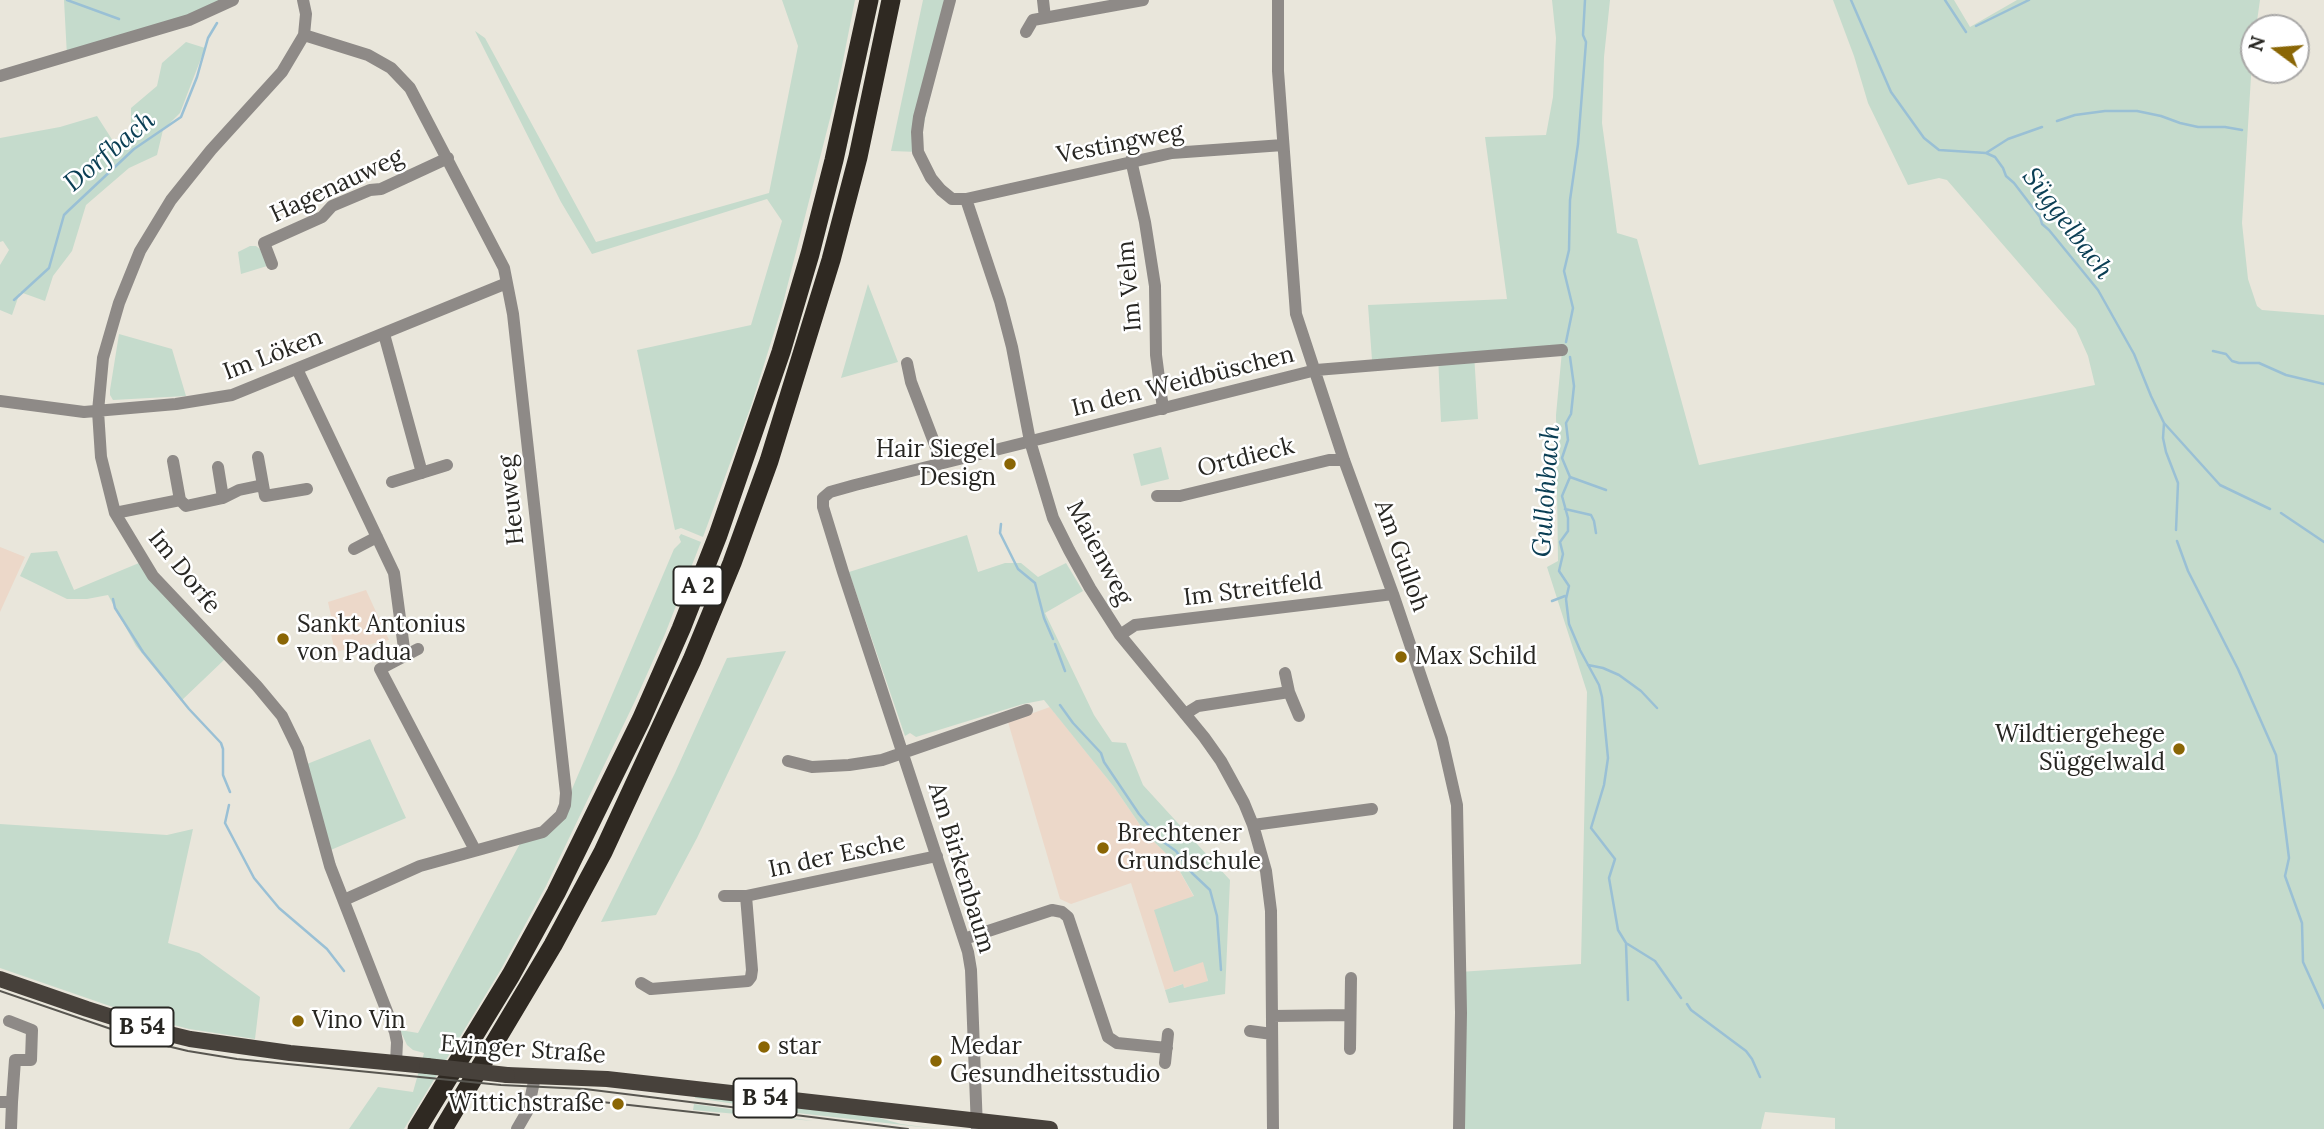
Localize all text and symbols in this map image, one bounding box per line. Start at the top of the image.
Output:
north arrow [2240,14,2310,84]
text: N [2243,33,2270,54]
water label: Dorfbach [58,105,162,199]
street label: Vestingweg [1054,118,1186,170]
street label: Hagenauweg [266,143,408,229]
water label: Süggelbach [2015,162,2119,286]
street label: Im Velm [1112,239,1148,333]
street label: Im Löken [219,323,327,387]
street label: In den Weidbüschen [1069,340,1297,424]
water label: Gullohbach [1527,424,1567,558]
street label: Ortdieck [1195,432,1297,484]
place label: Hair Siegel Design [876,436,996,492]
street label: Heuweg [493,453,531,547]
marker: Hair Siegel Design [1002,456,1018,472]
street label: Maienweg [1060,496,1138,610]
street label: Am Gulloh [1367,496,1435,616]
street label: Im Dorfe [142,524,226,620]
road number: A 2 [674,566,722,606]
street label: Im Streitfeld [1182,567,1324,613]
place label: Sankt Antonius von Padua [297,611,466,667]
marker: Sankt Antonius von Padua [275,631,291,647]
place label: Max Schild [1415,643,1537,671]
marker: Max Schild [1393,649,1409,665]
place label: Wildtiergehege Süggelwald [1995,721,2165,777]
marker: Wildtiergehege Süggelwald [2171,741,2187,757]
street label: Am Birkenbaum [921,779,1001,957]
place label: Brechtener Grundschule [1117,820,1261,876]
street label: In der Esche [766,827,908,885]
marker: Brechtener Grundschule [1095,840,1111,856]
place label: Vino Vin [312,1007,406,1035]
road number: B 54 [110,1008,174,1046]
marker: Vino Vin [290,1013,306,1029]
street label: Evinger Straße [439,1030,607,1070]
place label: star [778,1033,821,1061]
place label: Medar Gesundheitsstudio [950,1033,1160,1089]
marker: star [756,1039,772,1055]
marker: Medar Gesundheitsstudio [928,1053,944,1069]
road number: B 54 [734,1078,796,1118]
place label: Wittichstraße [448,1090,604,1118]
marker: Wittichstraße [610,1096,626,1112]

